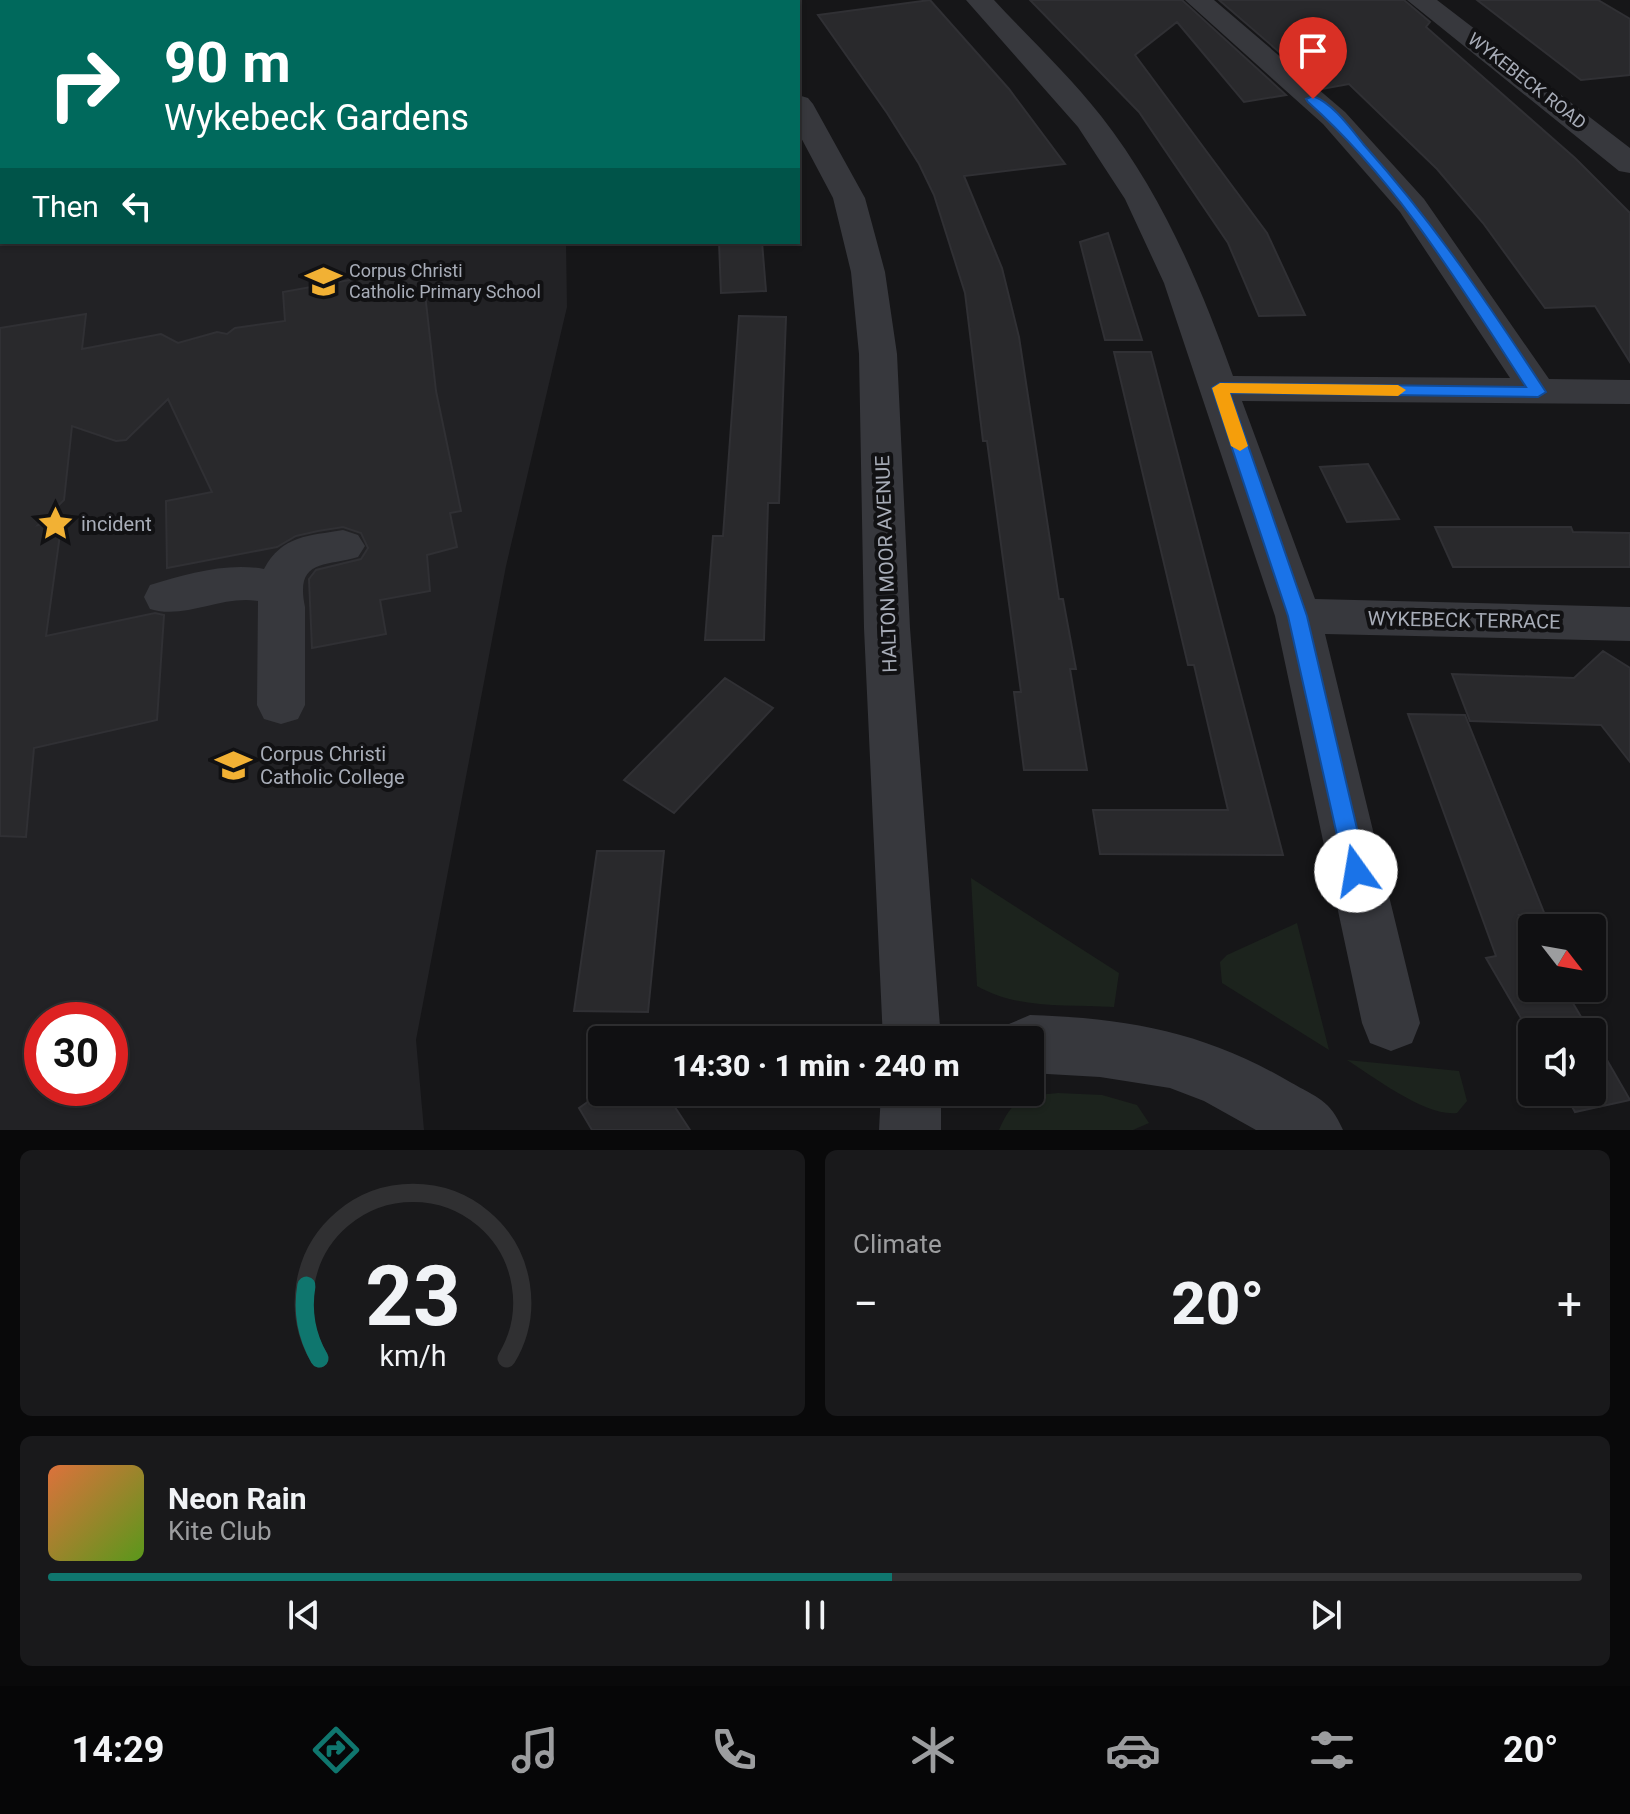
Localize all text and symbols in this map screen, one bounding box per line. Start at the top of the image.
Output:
pin [1279,17,1347,99]
street label: WYKEBECK ROAD [1464,28,1591,133]
icon: arrive [1291,29,1335,73]
text: 90 m [164,30,291,96]
icon: right [32,32,136,136]
text: Wykebeck Gardens [164,97,469,139]
icon: left [115,184,159,228]
text: Then [32,189,99,224]
place label: Corpus Christi Catholic Primary School [349,260,541,302]
school or university icon: Corpus Christi Catholic Primary School [304,262,342,300]
street label: HALTON MOOR AVENUE [870,455,902,673]
place icon: incident [36,505,74,543]
place label: incident [81,512,152,536]
street label: WYKEBECK TERRACE [1367,606,1561,634]
place label: Corpus Christi Catholic College [260,742,405,789]
school or university icon: Corpus Christi Catholic College [215,747,253,785]
position arrow [1314,829,1398,913]
north arrow [1518,914,1606,1002]
map controls [1518,914,1606,1106]
speed limit sign: 30 [24,1002,128,1106]
button: sound [1518,1018,1606,1106]
text: 14:30 · 1 min · 240 m [672,1048,960,1083]
text: Climate [853,1229,942,1259]
text: 23 [365,1248,460,1345]
text: 20° [1171,1268,1264,1339]
text: − [853,1278,878,1330]
text: + [1557,1278,1582,1330]
text: km/h [379,1339,446,1373]
text: Neon Rain [168,1481,307,1516]
text: Kite Club [168,1516,272,1546]
icon: previous [282,1593,326,1637]
icon: pause [793,1593,837,1637]
icon: next [1304,1593,1348,1637]
icon: directions [308,1722,364,1778]
icon: music [507,1722,563,1778]
icon: phone [706,1722,762,1778]
icon: climate [905,1722,961,1778]
icon: car [1105,1722,1161,1778]
icon: filters [1304,1722,1360,1778]
text: 14:29 [72,1729,164,1771]
text: 20° [1503,1729,1558,1771]

